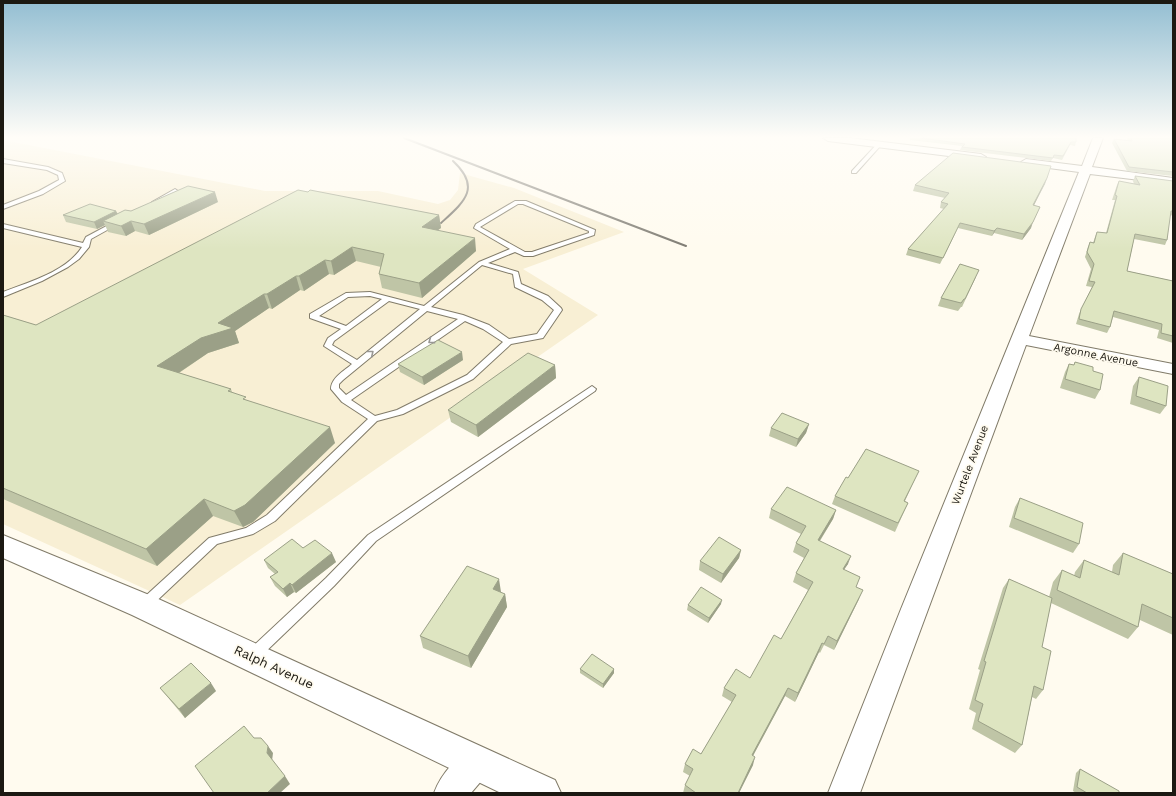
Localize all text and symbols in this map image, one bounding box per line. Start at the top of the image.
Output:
one-way arrow [429,336,436,343]
street label: Argonne Avenue [1052,340,1140,370]
one-way arrow [366,351,373,358]
street label: Wurtele Avenue [949,423,991,507]
street label: Ralph Avenue [232,642,316,692]

